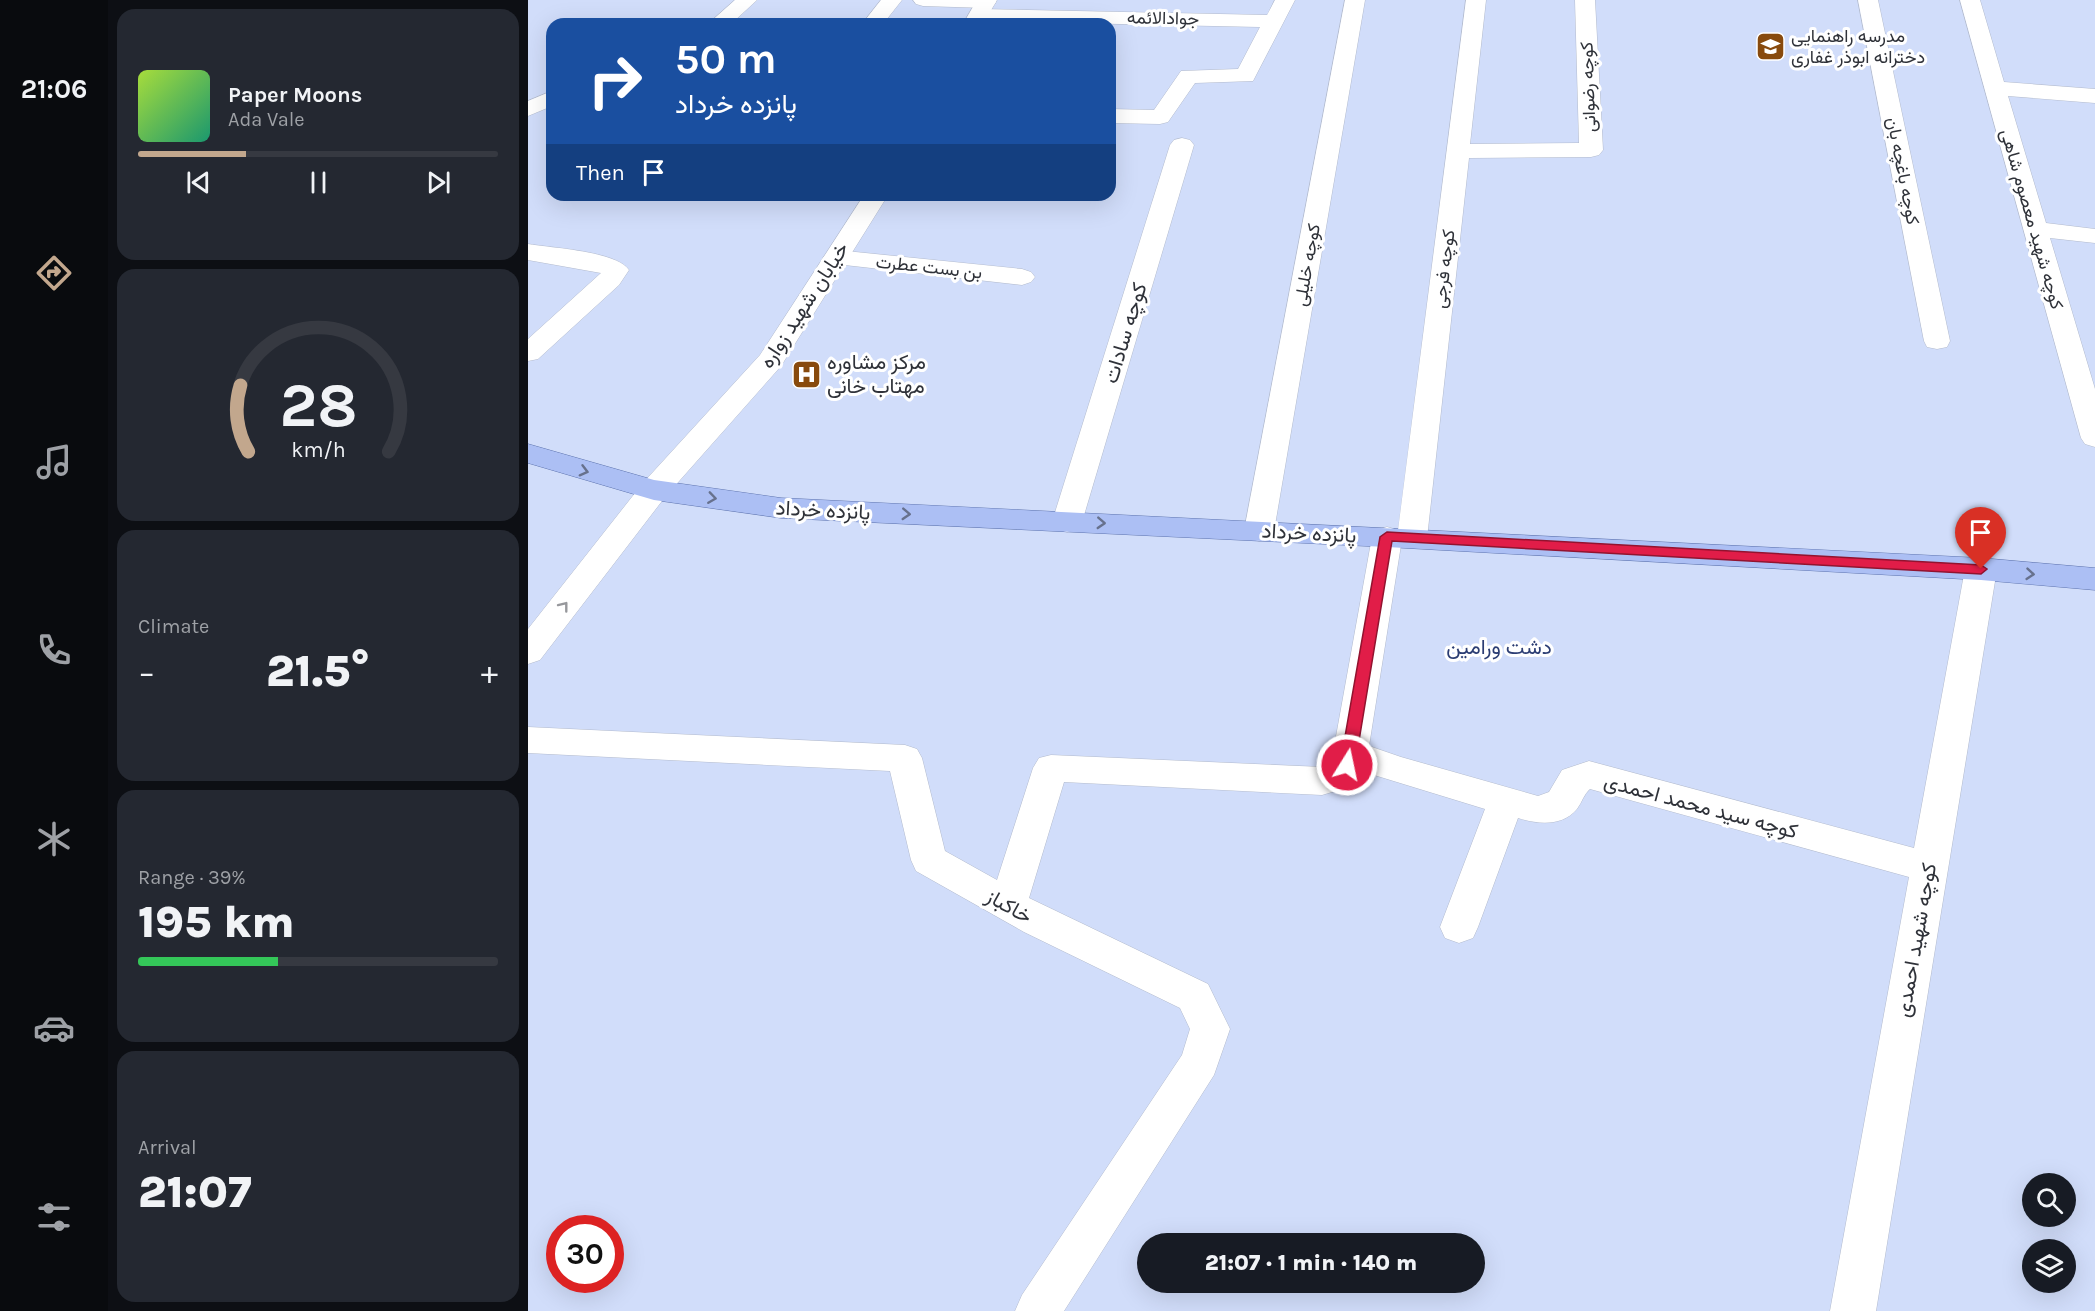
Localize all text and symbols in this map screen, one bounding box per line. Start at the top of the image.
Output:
street label: جوادالائمه [1127,6,1199,30]
place label: مدرسه راهنمایی دخترانه ابوذر غفاری [1791,25,1925,68]
school or university icon: مدرسه راهنمایی دخترانه ابوذر غفاری [1754,30,1786,62]
text: 50 m [675,34,777,84]
street label: کوچه رضوانی [1575,41,1602,133]
icon: right [576,42,654,120]
text: 21:06 [21,73,87,105]
text: Paper Moons [228,82,362,108]
text: پانزده خرداد [675,88,797,120]
text: Ada Vale [228,108,305,131]
street label: کوچه باغچه بان [1881,115,1924,227]
street label: کوچه شهید معصوم شاهی [1995,126,2068,312]
icon: arrive [637,156,670,189]
text: Then [576,160,625,186]
icon: previous [182,166,215,199]
icon: pause [302,166,335,199]
icon: next [422,166,455,199]
street label: کوچه خلیلی [1289,222,1326,308]
street label: کوچه فرجی [1428,228,1461,310]
street label: خیابان شهید زواره [754,238,854,373]
street label: بن بست عطرت [875,250,983,284]
icon: directions [33,252,75,294]
street label: کوچه سادات [1098,280,1154,387]
place label: مرکز مشاوره مهتاب خانی [827,350,926,399]
hospital icon: مرکز مشاوره مهتاب خانی [790,358,822,390]
text: 28 [279,369,357,442]
text: km/h [291,438,345,463]
icon: music [33,441,75,483]
one-way arrow [578,464,588,477]
one-way arrow [707,492,717,504]
street label: پانزده خرداد [775,496,871,526]
pin [1955,507,2006,569]
one-way arrow [902,508,911,521]
icon: arrive [1964,516,1997,549]
one-way arrow [1096,517,1105,530]
street label: پانزده خرداد [1261,519,1357,549]
one-way arrow [2025,567,2034,580]
one-way arrow [556,601,567,612]
text: Climate [138,615,209,638]
icon: phone [33,629,75,671]
park label: دشت ورامین [1446,635,1552,660]
text: 21.5° [266,645,370,697]
text: − [138,653,155,691]
text: + [481,653,498,691]
position arrow [1315,733,1379,797]
street label: کوچه سید محمد احمدی [1601,769,1801,845]
icon: climate [33,818,75,860]
street label: کوچه شهید احمدی [1891,861,1943,1019]
text: Range · 39% [138,866,246,889]
street label: خاکباز [980,883,1036,929]
text: 195 km [138,896,295,948]
icon: car [33,1007,75,1049]
text: Arrival [138,1136,197,1159]
text: 21:07 [138,1166,252,1218]
map controls [2022,1173,2076,1293]
button: search [2022,1173,2076,1227]
icon: filters [33,1196,75,1238]
speed limit sign: 30 [546,1215,624,1293]
button: layers [2022,1239,2076,1293]
text: 21:07 · 1 min · 140 m [1205,1250,1417,1276]

